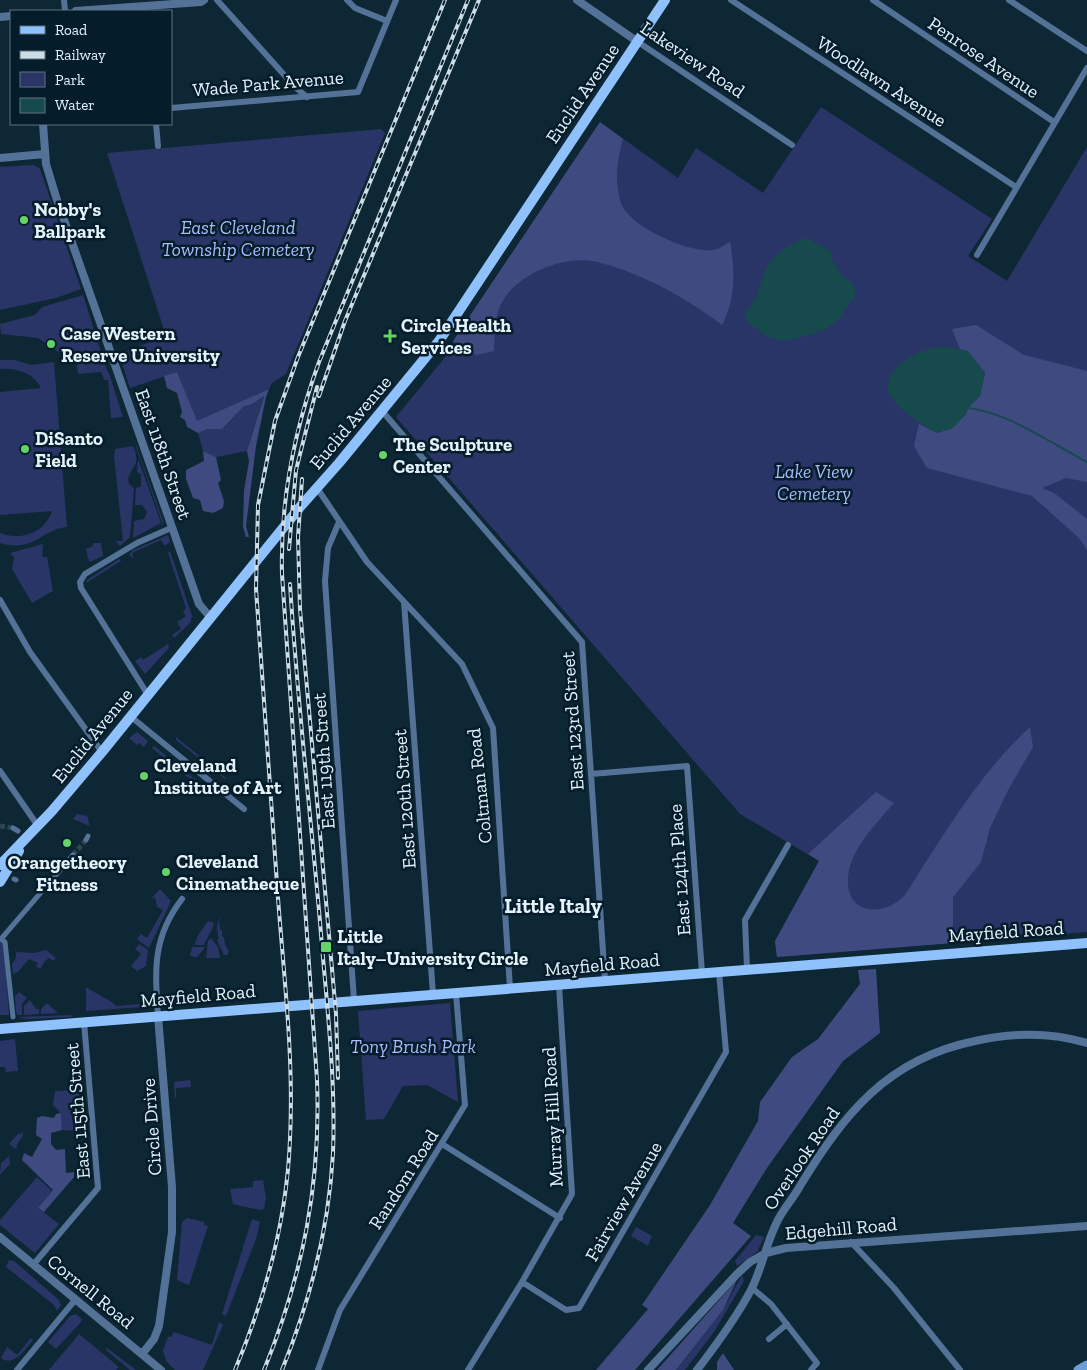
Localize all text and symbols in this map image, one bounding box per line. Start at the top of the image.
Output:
legend [10,10,172,125]
street label: Penrose Avenue [924,12,1044,103]
street label: Lakeview Road [636,16,750,103]
text: Road [55,21,88,39]
street label: Woodlawn Avenue [813,31,951,132]
street label: Euclid Avenue [541,39,624,148]
text: Railway [55,46,106,64]
street label: Wade Park Avenue [192,65,345,102]
text: Park [55,71,85,89]
text: Water [55,96,95,114]
place label: Nobby's Ballpark [34,198,106,243]
marker: Nobby's Ballpark [18,214,30,226]
park label: East Cleveland Township Cemetery [162,216,315,261]
place label: Circle Health Services [401,314,511,359]
place label: Case Western Reserve University [61,322,220,367]
marker: Circle Health Services [383,329,397,343]
marker: Case Western Reserve University [45,338,57,350]
street label: Euclid Avenue [304,371,396,474]
street label: East 118th Street [130,386,197,523]
place label: DiSanto Field [35,427,103,472]
place label: The Sculpture Center [393,433,512,478]
marker: DiSanto Field [19,443,31,455]
marker: The Sculpture Center [377,449,389,461]
park label: Lake View Cemetery [775,460,853,505]
street label: East 123rd Street [556,651,589,791]
street label: Euclid Avenue [47,683,138,787]
street label: East 119th Street [307,692,340,830]
street label: Coltman Road [462,727,497,845]
street label: East 120th Street [388,728,421,870]
place label: Cleveland Institute of Art [154,754,282,799]
marker: Cleveland Institute of Art [138,770,150,782]
street label: East 124th Place [663,803,696,937]
marker: Orangetheory Fitness [61,837,73,849]
place label: Cleveland Cinematheque [176,850,299,895]
place label: Orangetheory Fitness [8,851,126,896]
marker: Cleveland Cinematheque [160,866,172,878]
district label: Little Italy [504,893,602,918]
street label: Mayfield Road [948,916,1065,947]
place label: Little Italy–University Circle [337,925,528,970]
marker: Little Italy–University Circle [319,940,333,954]
street label: Mayfield Road [544,948,661,981]
street label: Mayfield Road [140,979,257,1012]
park label: Tony Brush Park [350,1035,476,1058]
street label: East 115th Street [60,1042,95,1180]
street label: Murray Hill Road [537,1046,568,1188]
street label: Circle Drive [137,1078,166,1176]
street label: Overlook Road [758,1102,845,1214]
street label: Random Road [364,1125,444,1233]
street label: Fairview Avenue [580,1137,667,1265]
street label: Edgehill Road [784,1212,898,1245]
street label: Cornell Road [43,1249,139,1334]

